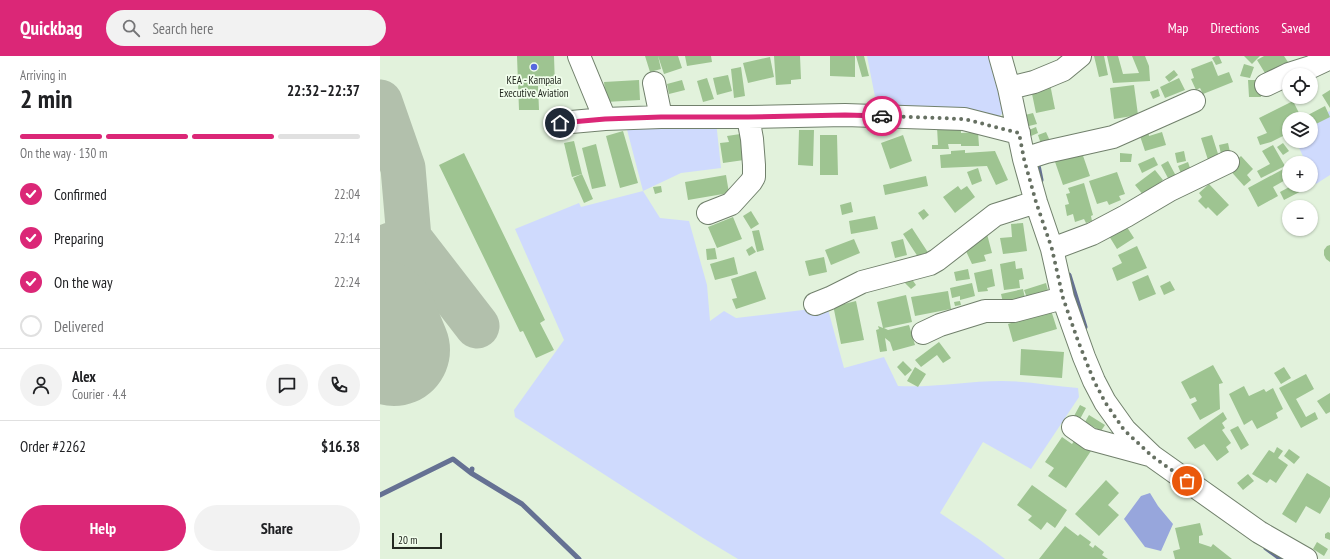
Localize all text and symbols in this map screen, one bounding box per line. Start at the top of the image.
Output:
search box [106,10,386,46]
text: Quickbag [20,16,82,40]
icon: search [120,17,142,39]
text: Search here [152,19,213,38]
text: Map [1168,19,1188,37]
text: Directions [1210,19,1259,37]
text: Saved [1281,19,1310,37]
marker: KEA - Kampala Executive Aviation [529,62,539,72]
text: Arriving in [20,67,67,84]
map controls [1282,68,1318,236]
button: locate [1282,68,1318,104]
place label: KEA - Kampala Executive Aviation [499,73,569,100]
text: 22:32–22:37 [287,81,360,100]
text: 2 min [20,82,73,115]
courier [862,96,902,136]
icon: car [871,105,893,127]
pin [543,106,577,140]
icon: home [549,112,571,134]
button: layers [1282,112,1318,148]
text: On the way · 130 m [20,145,107,162]
button: + [1282,156,1318,192]
icon: check [20,183,42,205]
text: Confirmed [54,185,107,204]
text: 22:04 [334,186,360,203]
button: − [1282,200,1318,236]
icon: check [20,227,42,249]
text: Preparing [54,229,104,248]
text: 22:14 [334,230,360,247]
icon: check [20,271,42,293]
text: On the way [54,273,113,292]
text: 22:24 [334,274,360,291]
text: Delivered [54,317,104,336]
button: person [20,364,62,406]
button: chat [266,364,308,406]
button: phone [318,364,360,406]
text: Alex [72,367,96,386]
text: Courier · 4.4 [72,386,126,403]
text: Order #2262 [20,437,86,456]
text: $16.38 [321,437,360,456]
pin [1170,464,1204,498]
icon: bag [1176,470,1198,492]
button: Help [20,505,186,551]
button: Share [194,505,360,551]
scale bar [392,531,442,550]
text: 20 m [398,533,417,547]

